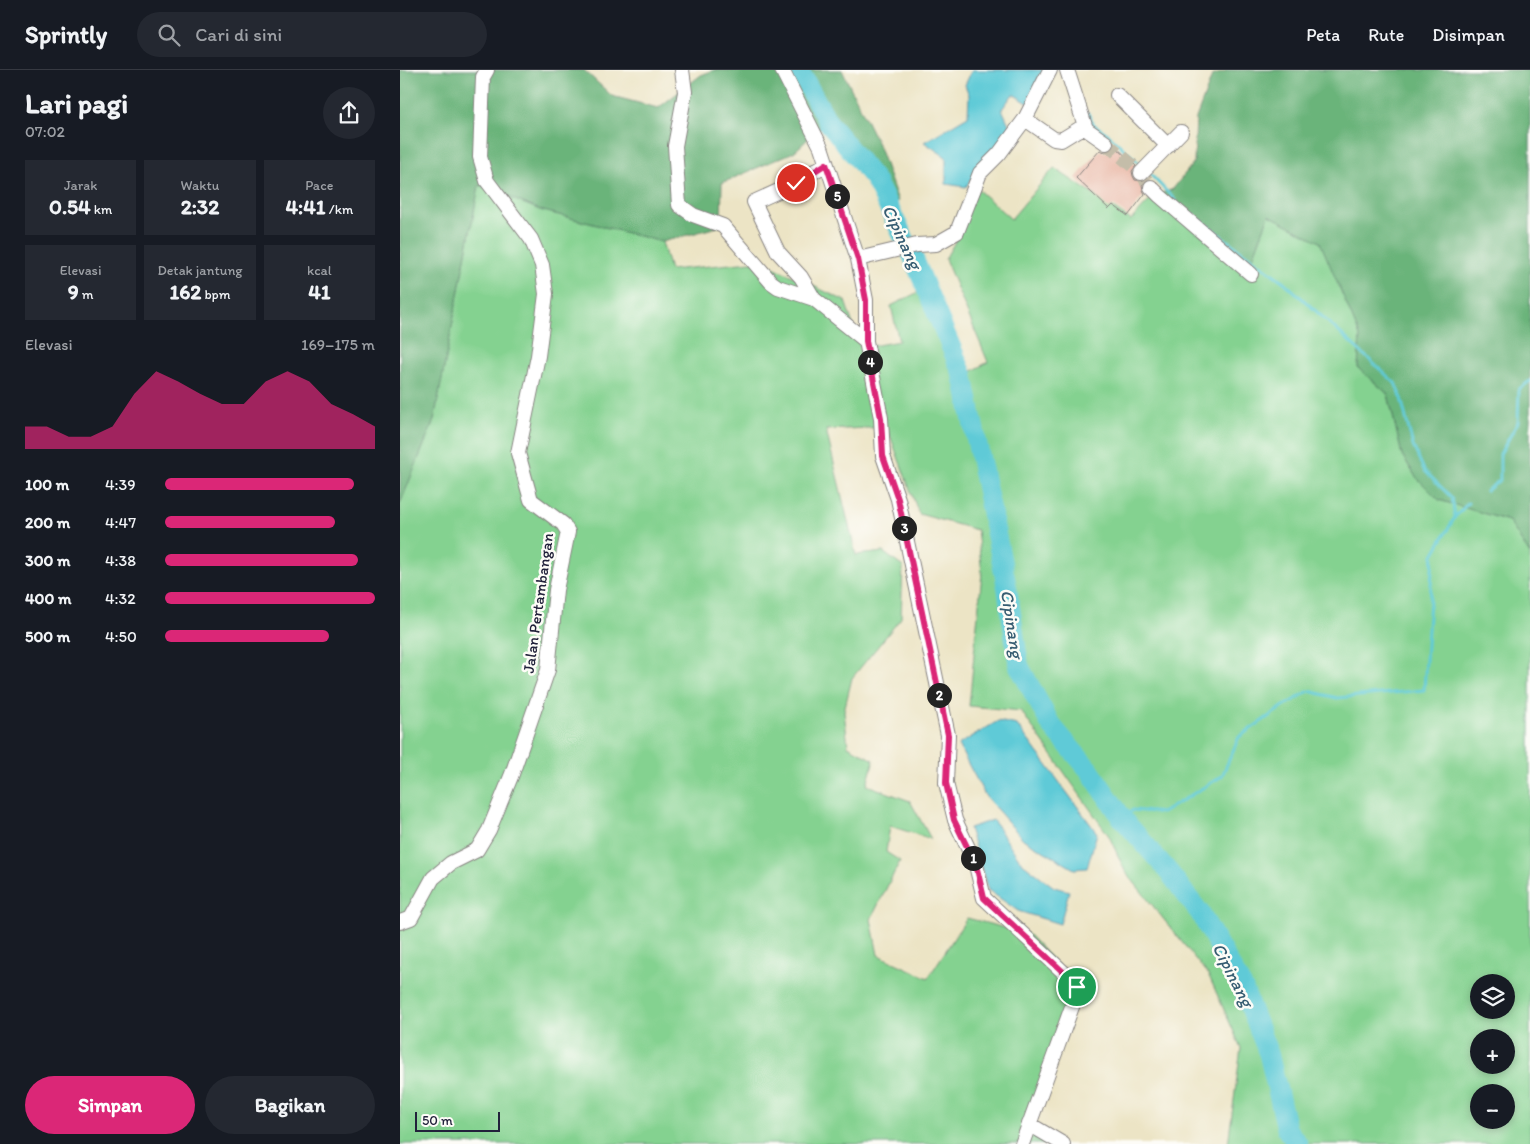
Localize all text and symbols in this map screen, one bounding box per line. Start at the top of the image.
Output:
search box [137,12,487,57]
text: Sprintly [25,20,107,49]
icon: search [155,21,183,49]
text: Cari di sini [195,23,282,46]
text: Peta [1306,24,1340,46]
text: Rute [1368,24,1404,46]
text: Disimpan [1432,24,1505,46]
text: Lari pagi [25,86,128,120]
button: share [323,87,375,139]
text: 07:02 [25,122,65,141]
pin [775,162,817,204]
icon: check [782,169,810,197]
text: Jarak [64,177,97,194]
text: Waktu [181,177,219,194]
text: Pace [305,177,333,194]
pin: 5 [824,184,850,208]
text: 5 [834,188,841,205]
text: 0.54 [49,194,91,219]
text: 2:32 [181,194,219,219]
text: 4:41 [285,194,326,219]
text: km [91,201,112,218]
text: /km [326,201,353,218]
water label: Cipinang [878,201,928,275]
text: Elevasi [60,262,101,279]
text: Detak jantung [157,262,243,279]
text: kcal [307,262,332,279]
text: 9 [68,279,79,304]
text: 162 [169,279,201,304]
text: 41 [308,279,331,304]
text: m [79,286,94,303]
text: bpm [201,286,231,303]
text: Elevasi [25,335,73,354]
text: 169–175 m [301,335,375,354]
pin: 4 [858,350,882,374]
text: 4 [866,354,875,371]
text: 100 m [25,475,69,494]
text: 4:39 [105,475,136,494]
text: 200 m [25,513,70,532]
text: 4:47 [105,513,136,532]
pin: 3 [892,516,916,540]
text: 3 [901,520,908,537]
street label: Jalan Pertambangan [519,532,557,674]
text: 300 m [25,551,71,570]
text: 4:38 [105,551,136,570]
water label: Cipinang [996,588,1029,662]
text: 400 m [25,589,71,608]
text: 4:32 [105,589,136,608]
text: 500 m [25,627,70,646]
text: 4:50 [105,627,137,646]
pin: 2 [926,682,952,708]
text: 2 [936,687,943,704]
pin: 1 [960,846,986,870]
text: 1 [970,850,977,867]
water label: Cipinang [1208,939,1260,1013]
pin [1056,966,1098,1008]
icon: arrive [1063,973,1091,1001]
map controls [1470,974,1515,1129]
button: layers [1470,974,1515,1019]
button: + [1470,1029,1515,1074]
button: Simpan [25,1076,195,1134]
button: Bagikan [205,1076,375,1134]
button: − [1470,1084,1515,1129]
scale bar [415,1109,500,1132]
text: 50 m [422,1112,453,1129]

